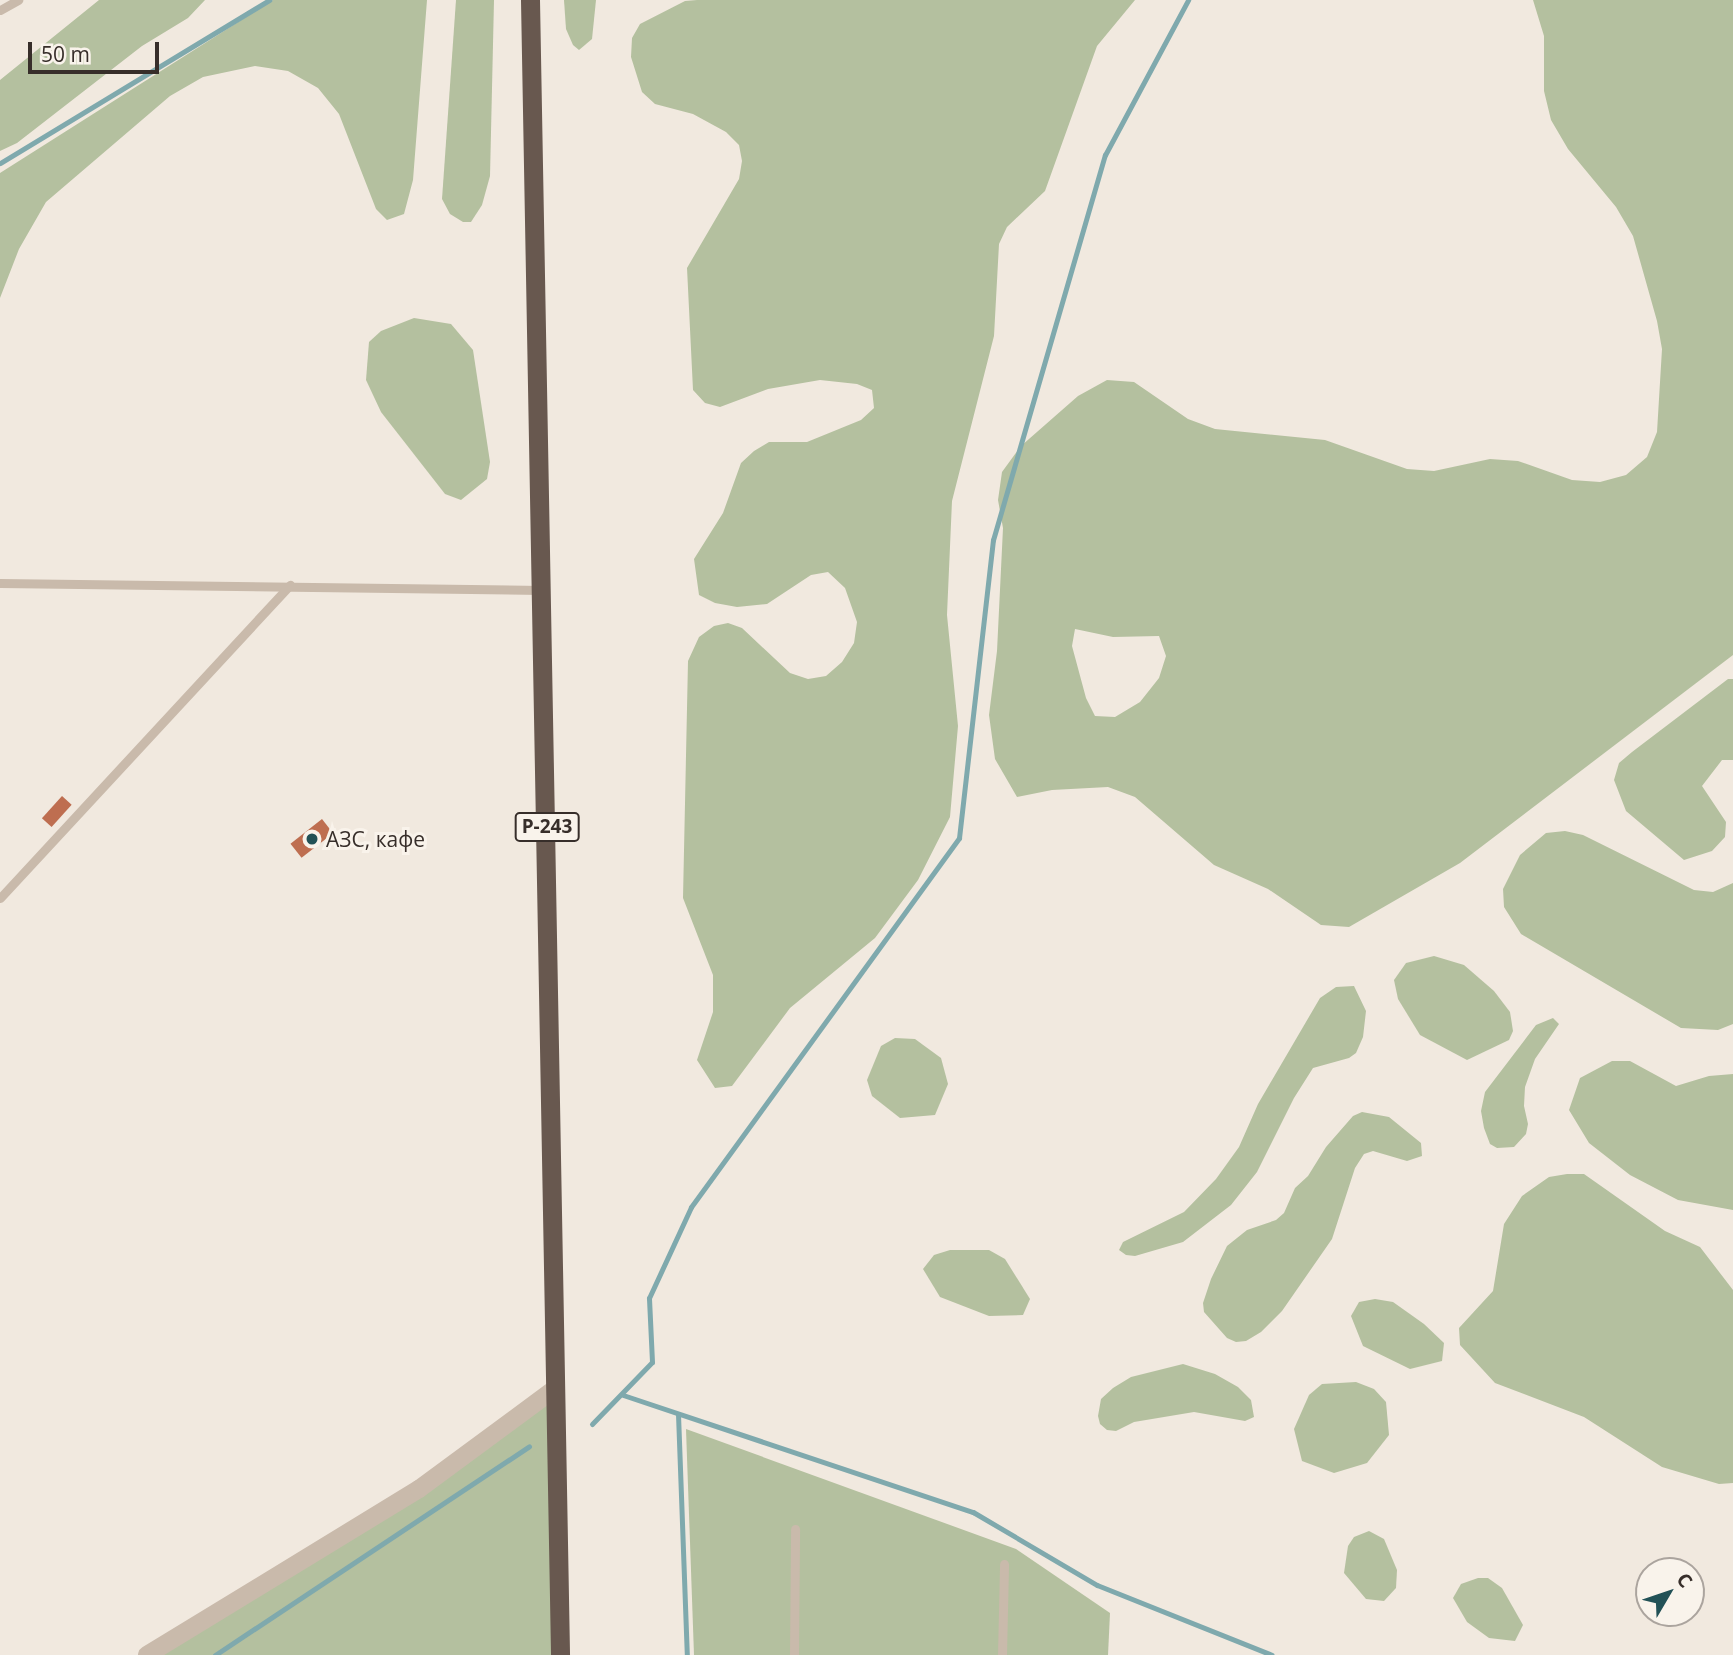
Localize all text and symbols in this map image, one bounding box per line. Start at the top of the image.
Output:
scale bar [32,28,163,72]
text: 50 m [41,40,90,68]
road number: Р-243 [514,812,580,842]
place label: АЗС, кафе [326,826,425,852]
marker: АЗС, кафе [304,831,320,847]
north arrow [1635,1557,1705,1627]
text: С [1671,1567,1699,1593]

